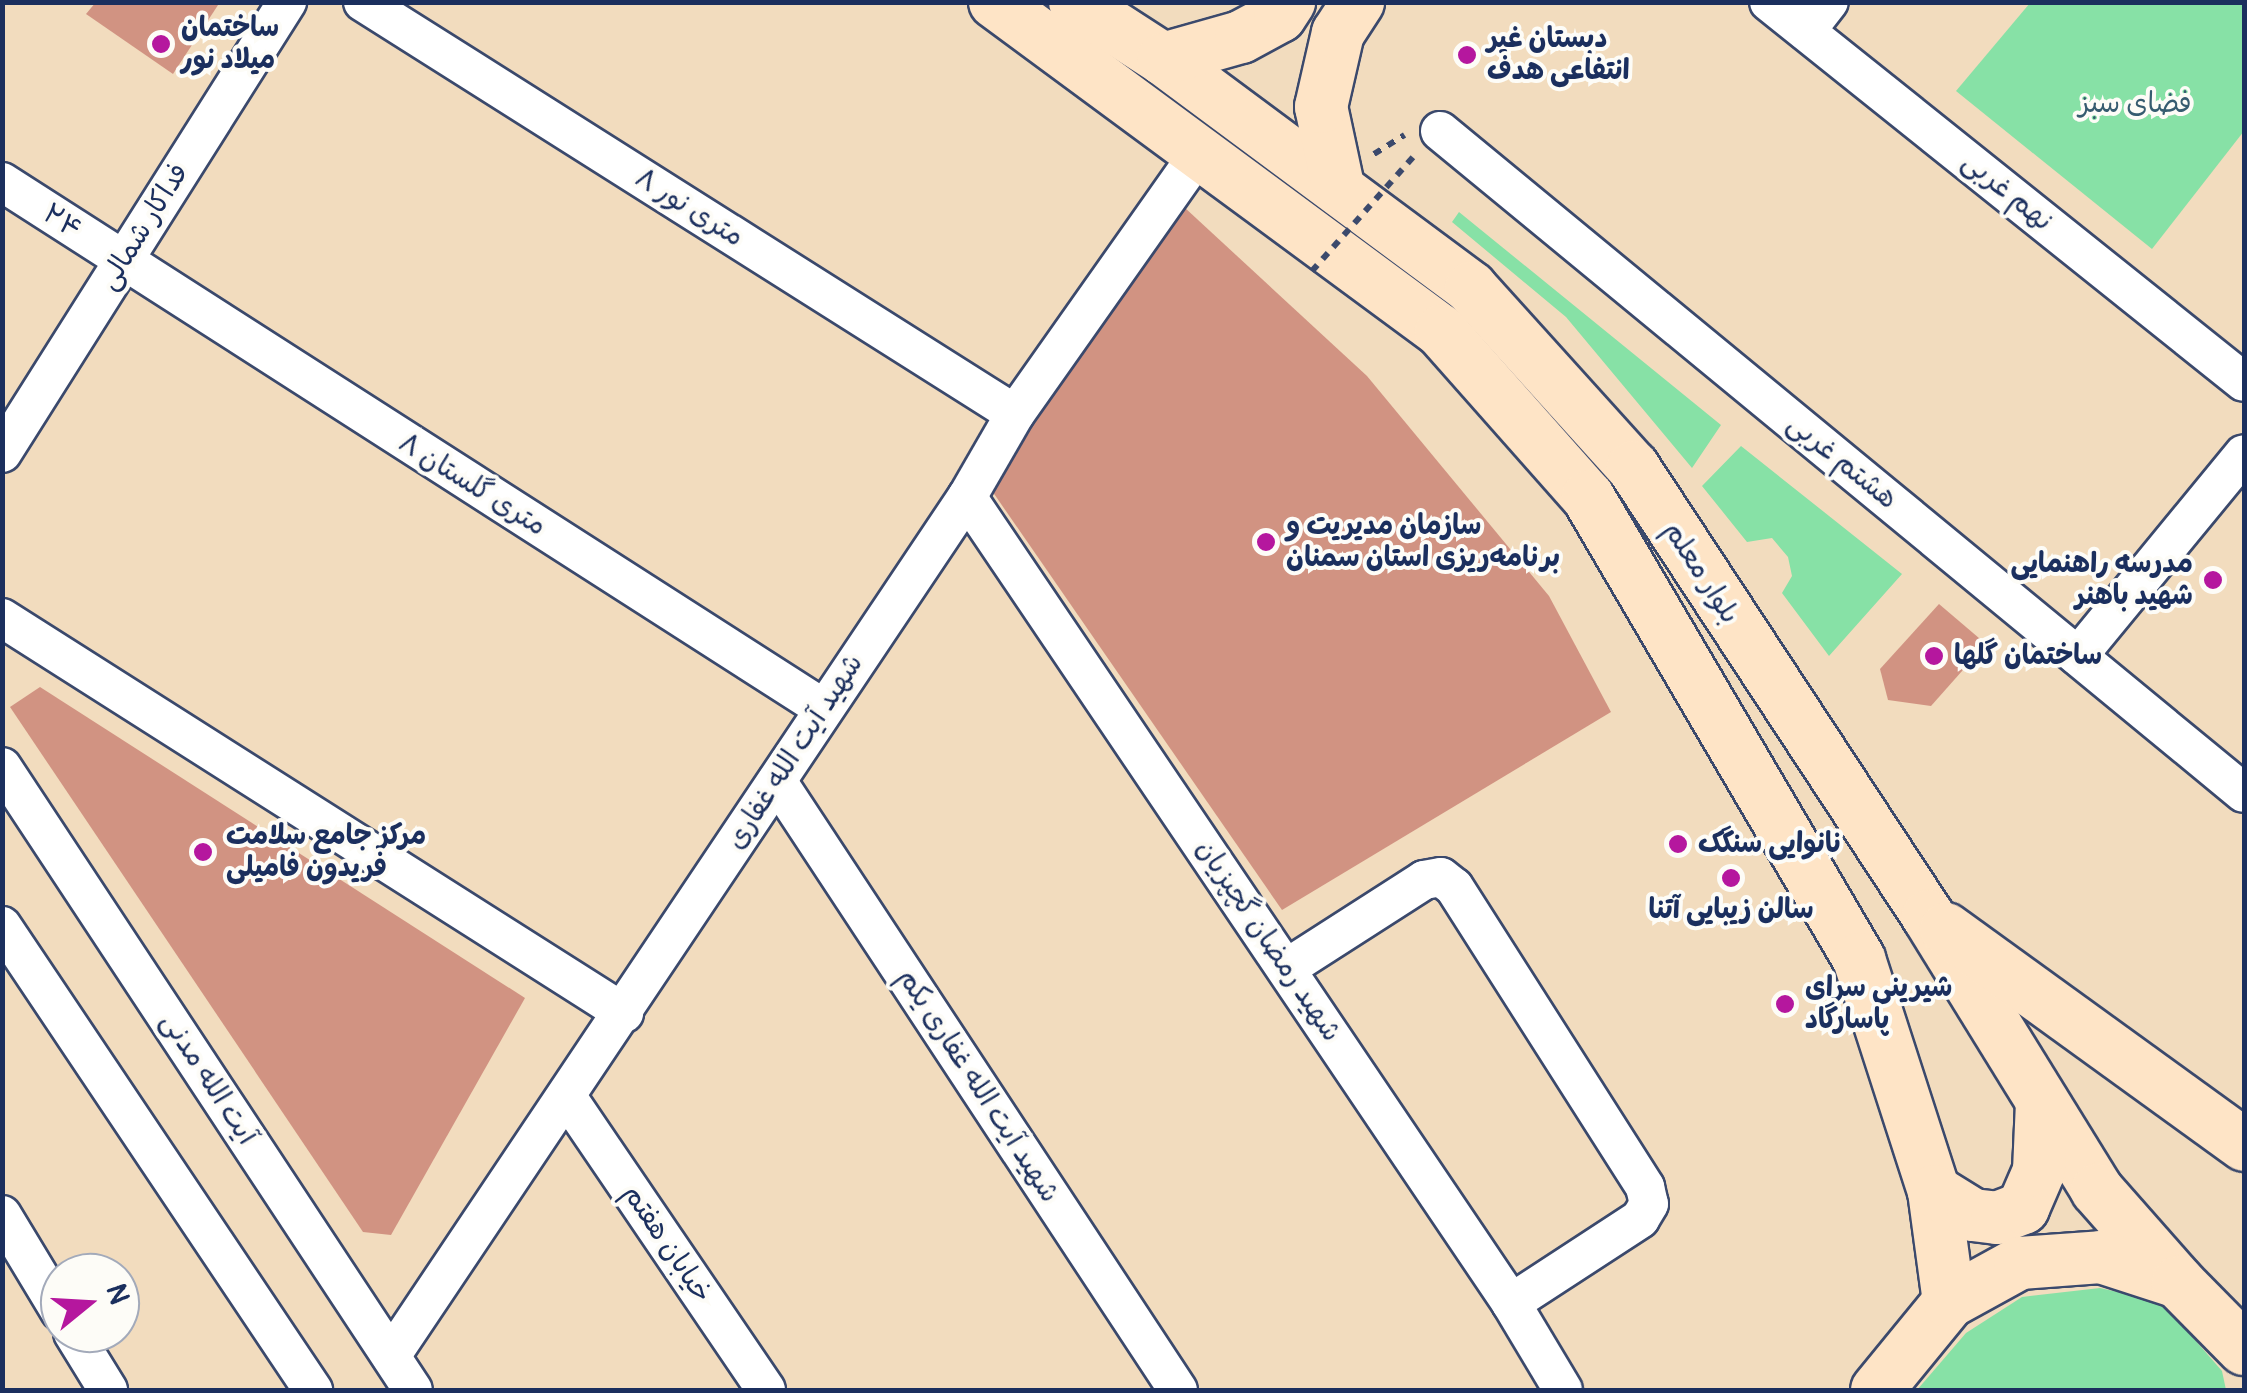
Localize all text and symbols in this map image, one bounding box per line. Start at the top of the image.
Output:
place label: ساختمان میلاد نور [181,11,279,77]
place label: دبستان غیر انتفاعی هدف [1487,22,1630,88]
marker: ساختمان میلاد نور [150,33,172,55]
marker: دبستان غیر انتفاعی هدف [1456,44,1478,66]
park label: فضای سبز [2078,87,2192,121]
street label: نهم غربی [1955,145,2059,239]
street label: فداکار شمالی [92,157,196,297]
street label: ۸ متری نور [628,161,750,255]
street label: ۲۴ [36,197,88,247]
street label: هشتم غربی [1780,407,1904,517]
street label: ۸ متری گلستان [392,426,552,544]
place label: سازمان مدیریت و برنامه‌ریزی استان سمنان [1286,509,1560,575]
street label: بلوار معلم [1656,516,1746,630]
marker: سازمان مدیریت و برنامه‌ریزی استان سمنان [1255,531,1277,553]
place label: مدرسه راهنمایی شهید باهنر [2011,547,2193,613]
marker: مدرسه راهنمایی شهید باهنر [2202,569,2224,591]
place label: ساختمان گلها [1954,639,2102,673]
marker: ساختمان گلها [1923,645,1945,667]
street label: شهید آیت الله غفاری [719,648,871,856]
place label: مرکز جامع سلامت فریدون فامیلی [226,819,426,885]
place label: نانوایی سنگک [1698,827,1843,861]
marker: نانوایی سنگک [1667,833,1689,855]
street label: شهید رمضان گچپزیان [1188,834,1348,1048]
marker: مرکز جامع سلامت فریدون فامیلی [190,839,216,865]
marker: سالن زیبایی آتنا [1720,867,1742,889]
place label: سالن زیبایی آتنا [1648,893,1814,927]
street label: شهید آیت الله غفاری یکم [890,963,1066,1209]
place label: شیرینی سرای پاسارگاد [1805,971,1952,1037]
marker: شیرینی سرای پاسارگاد [1774,993,1796,1015]
street label: آیت الله مدنی [153,1007,263,1151]
street label: خیابان هفتم [615,1179,719,1309]
north arrow [40,1253,140,1353]
text: N [98,1280,137,1309]

